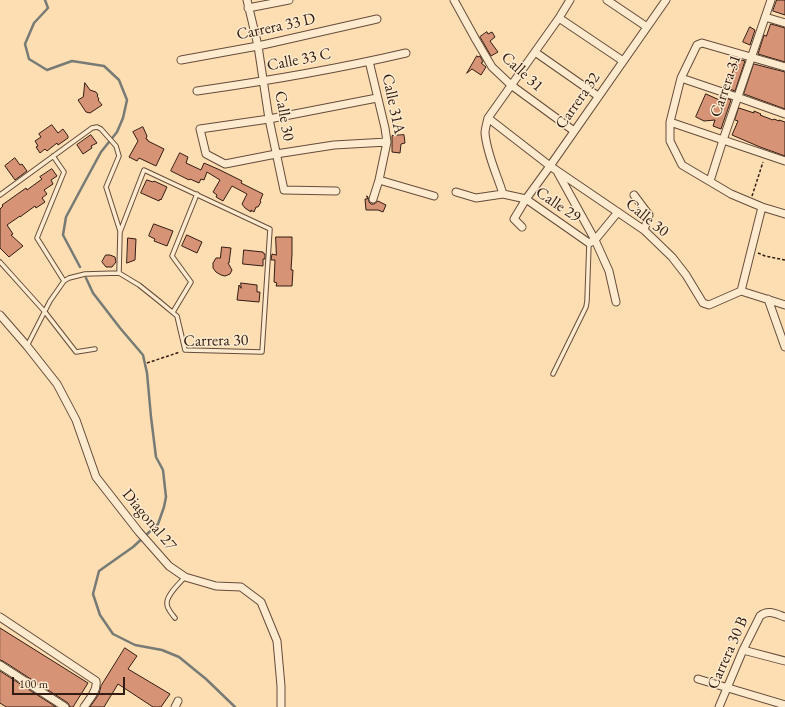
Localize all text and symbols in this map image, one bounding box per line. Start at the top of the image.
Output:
street label: Carrera 33 D [235,9,317,45]
street label: Calle 33 C [265,44,333,76]
street label: Calle 31 [497,48,547,96]
street label: Carrera 31 [706,52,746,120]
street label: Carrera 32 [552,69,604,133]
street label: Calle 31A [377,72,409,136]
street label: Calle 30 [270,90,298,142]
street label: Calle 29 [532,183,584,227]
street label: Calle 30 [621,195,673,241]
street label: Carrera 30 [183,331,249,351]
street label: Diagonal 27 [118,485,180,555]
street label: Carrera 30 B [703,614,753,692]
scale bar [14,669,127,695]
text: 100 m [19,676,48,692]

